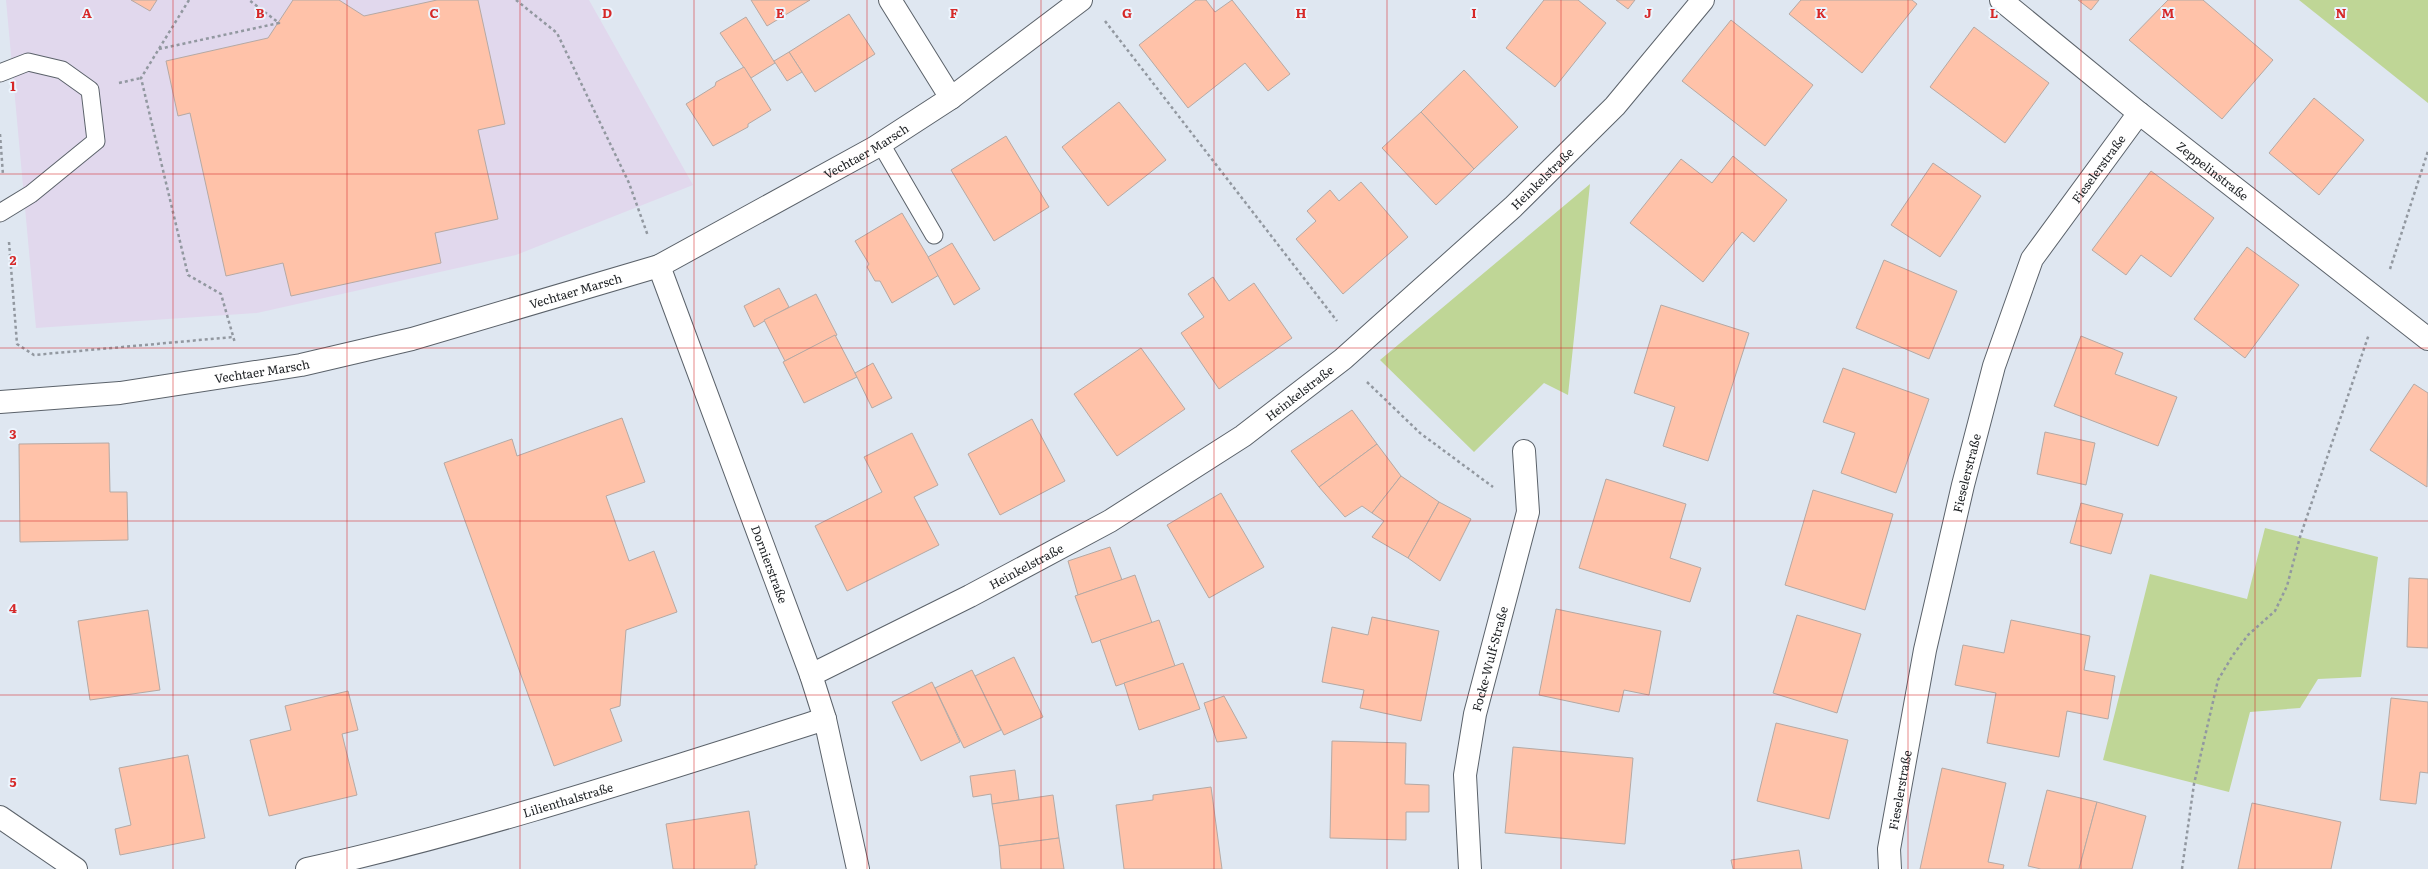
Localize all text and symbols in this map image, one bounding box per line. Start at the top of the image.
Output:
text: A [82,3,92,22]
text: B [256,3,265,22]
text: C [429,3,439,22]
text: D [602,3,612,22]
text: E [776,3,785,22]
text: F [950,3,958,22]
text: G [1122,3,1132,22]
text: H [1296,3,1307,22]
text: I [1471,3,1477,22]
text: J [1644,3,1652,22]
text: K [1816,3,1827,22]
text: L [1990,3,1998,22]
text: M [2162,3,2175,22]
text: N [2336,3,2347,22]
text: 1 [10,76,16,95]
street label: Vechtaer Marsch [820,119,912,183]
street label: Fieselerstraße [2067,131,2129,207]
street label: Zeppelinstraße [2173,137,2253,205]
street label: Heinkelstraße [1506,143,1577,214]
text: 2 [10,250,17,269]
street label: Vechtaer Marsch [527,268,624,313]
street label: Vechtaer Marsch [213,354,311,387]
street label: Heinkelstraße [1261,361,1337,425]
text: 3 [9,424,17,443]
street label: Fieselerstraße [1948,431,1985,514]
street label: Dornierstraße [747,523,792,606]
street label: Heinkelstraße [986,539,1066,593]
text: 4 [9,598,17,617]
street label: Focke-Wulf-Straße [1467,604,1512,713]
street label: Fieselerstraße [1884,749,1916,831]
text: 5 [9,772,17,791]
street label: Lilienthalstraße [521,777,615,821]

